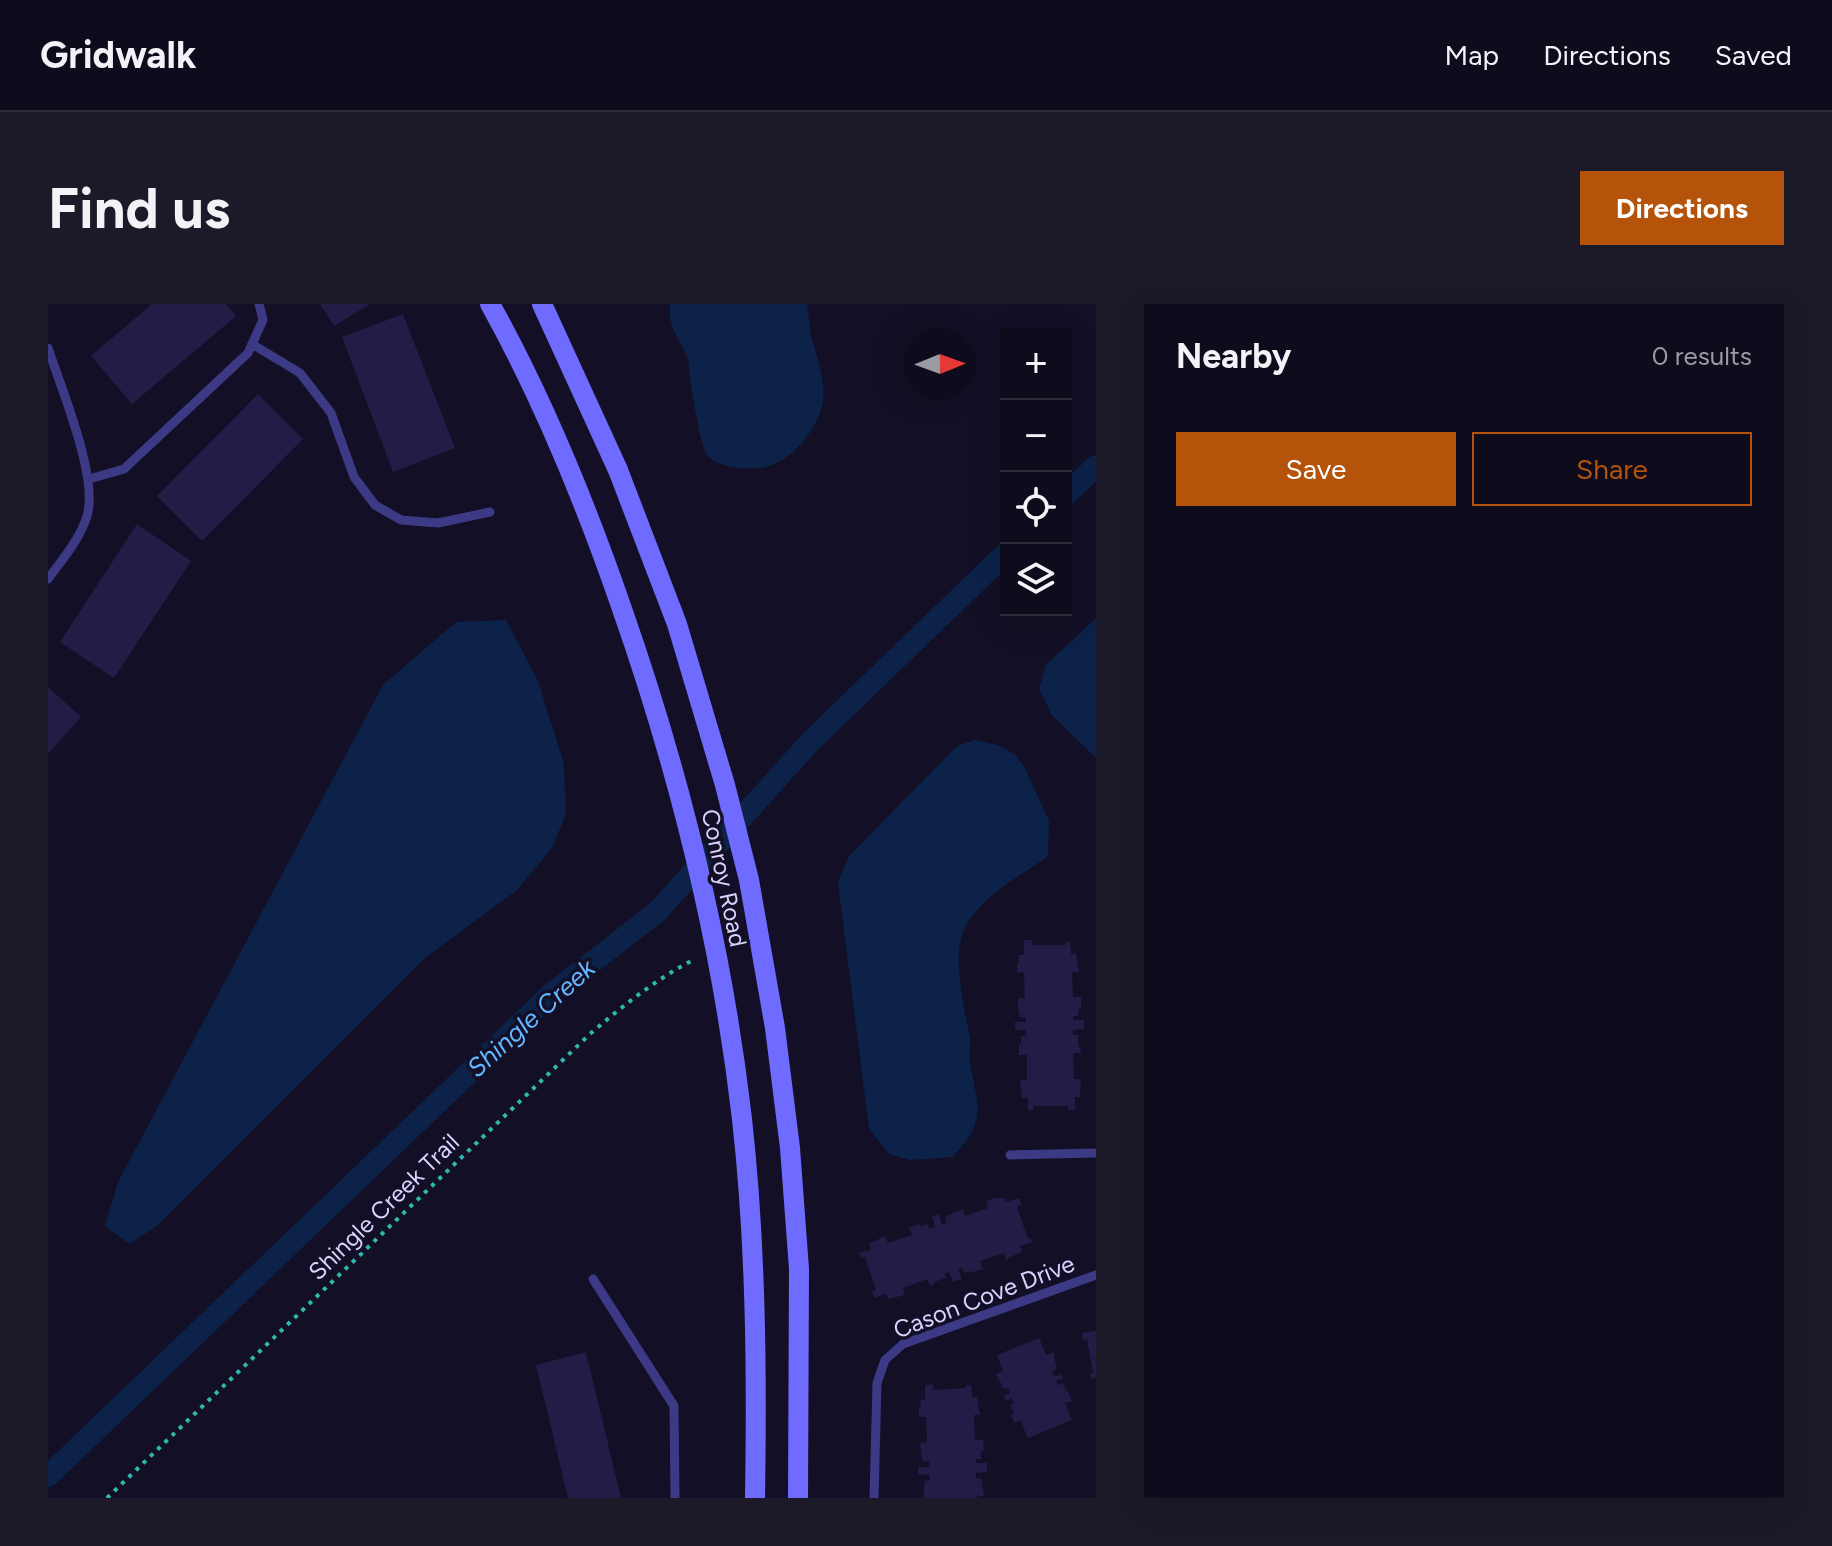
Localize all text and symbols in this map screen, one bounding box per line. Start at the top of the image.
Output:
text: Gridwalk [40,32,196,78]
text: Map [1445,38,1499,72]
text: Directions [1543,38,1671,72]
text: Saved [1715,38,1792,72]
button: Directions [1580,171,1784,245]
text: Find us [48,175,230,242]
north arrow [904,328,976,400]
map controls [1000,328,1072,616]
button: + [1000,328,1072,400]
text: Nearby [1176,336,1291,377]
text: 0 results [1652,340,1752,372]
button: − [1000,400,1072,472]
button: Save [1176,432,1456,506]
button: Share [1472,432,1752,506]
button: locate [1000,472,1072,544]
button: layers [1000,544,1072,616]
street label: Conroy Road [696,806,753,949]
water label: Shingle Creek [460,951,603,1084]
street label: Shingle Creek Trail [302,1127,465,1286]
street label: Cason Cove Drive [889,1249,1078,1344]

